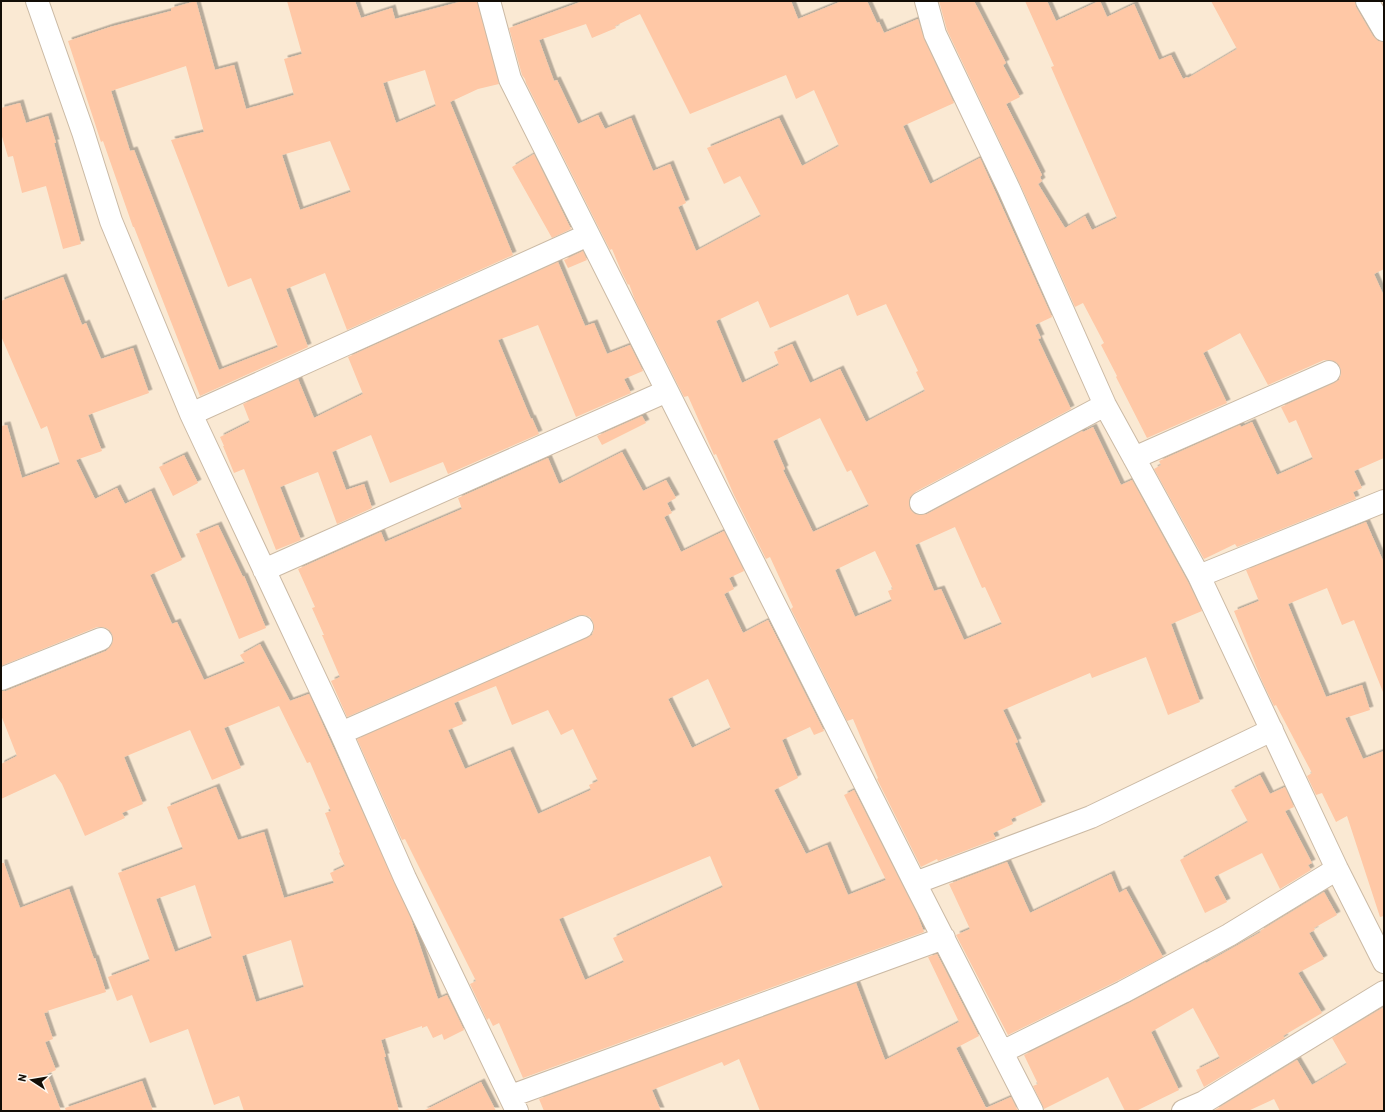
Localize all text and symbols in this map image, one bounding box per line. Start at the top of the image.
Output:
north arrow [12,1060,52,1100]
text: N [15,1073,29,1083]

